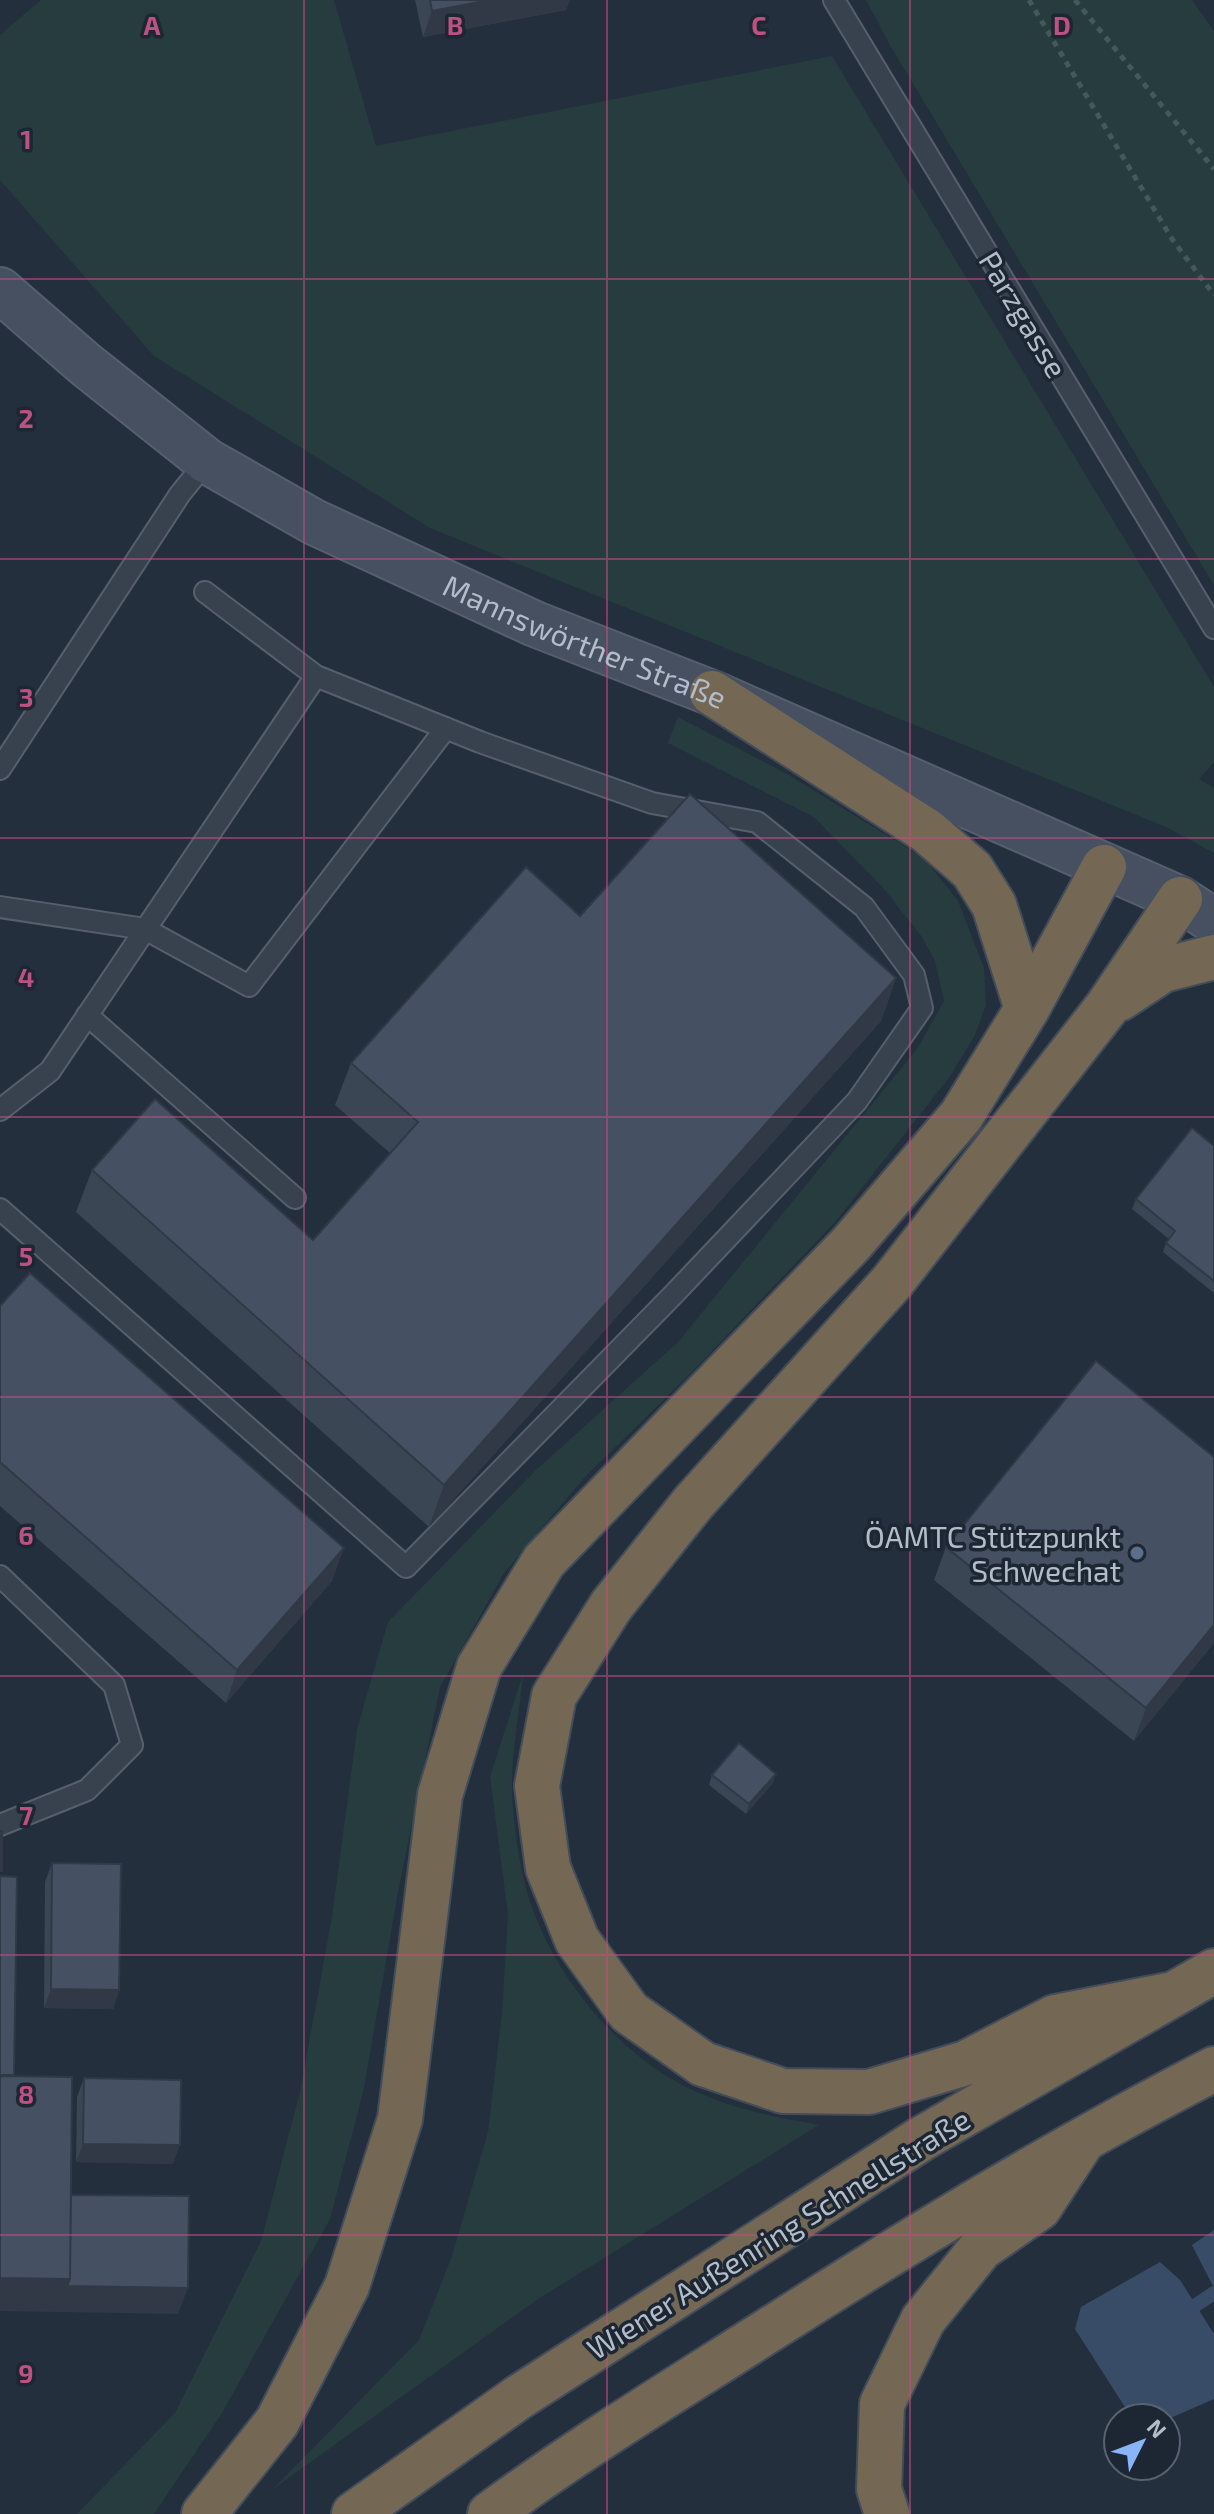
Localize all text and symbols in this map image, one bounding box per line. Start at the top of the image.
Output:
text: A [144,9,161,40]
text: B [447,9,463,40]
text: C [751,9,767,40]
text: D [1053,9,1071,40]
text: 1 [20,123,32,154]
street label: Parzgasse [972,244,1076,384]
text: 2 [18,402,34,433]
street label: Mannswörther Straße [438,566,732,715]
text: 3 [19,681,33,712]
text: 4 [18,961,34,992]
text: 5 [19,1240,33,1271]
place label: ÖAMTC Stützpunkt Schwechat [865,1518,1121,1588]
text: 6 [18,1519,34,1550]
marker: ÖAMTC Stützpunkt Schwechat [1128,1544,1146,1562]
text: 7 [19,1799,33,1830]
text: 8 [18,2078,34,2109]
street label: Wiener Außenring Schnellstraße [580,2100,976,2366]
text: 9 [18,2357,34,2388]
north arrow [1102,2402,1182,2482]
text: N [1143,2413,1173,2443]

